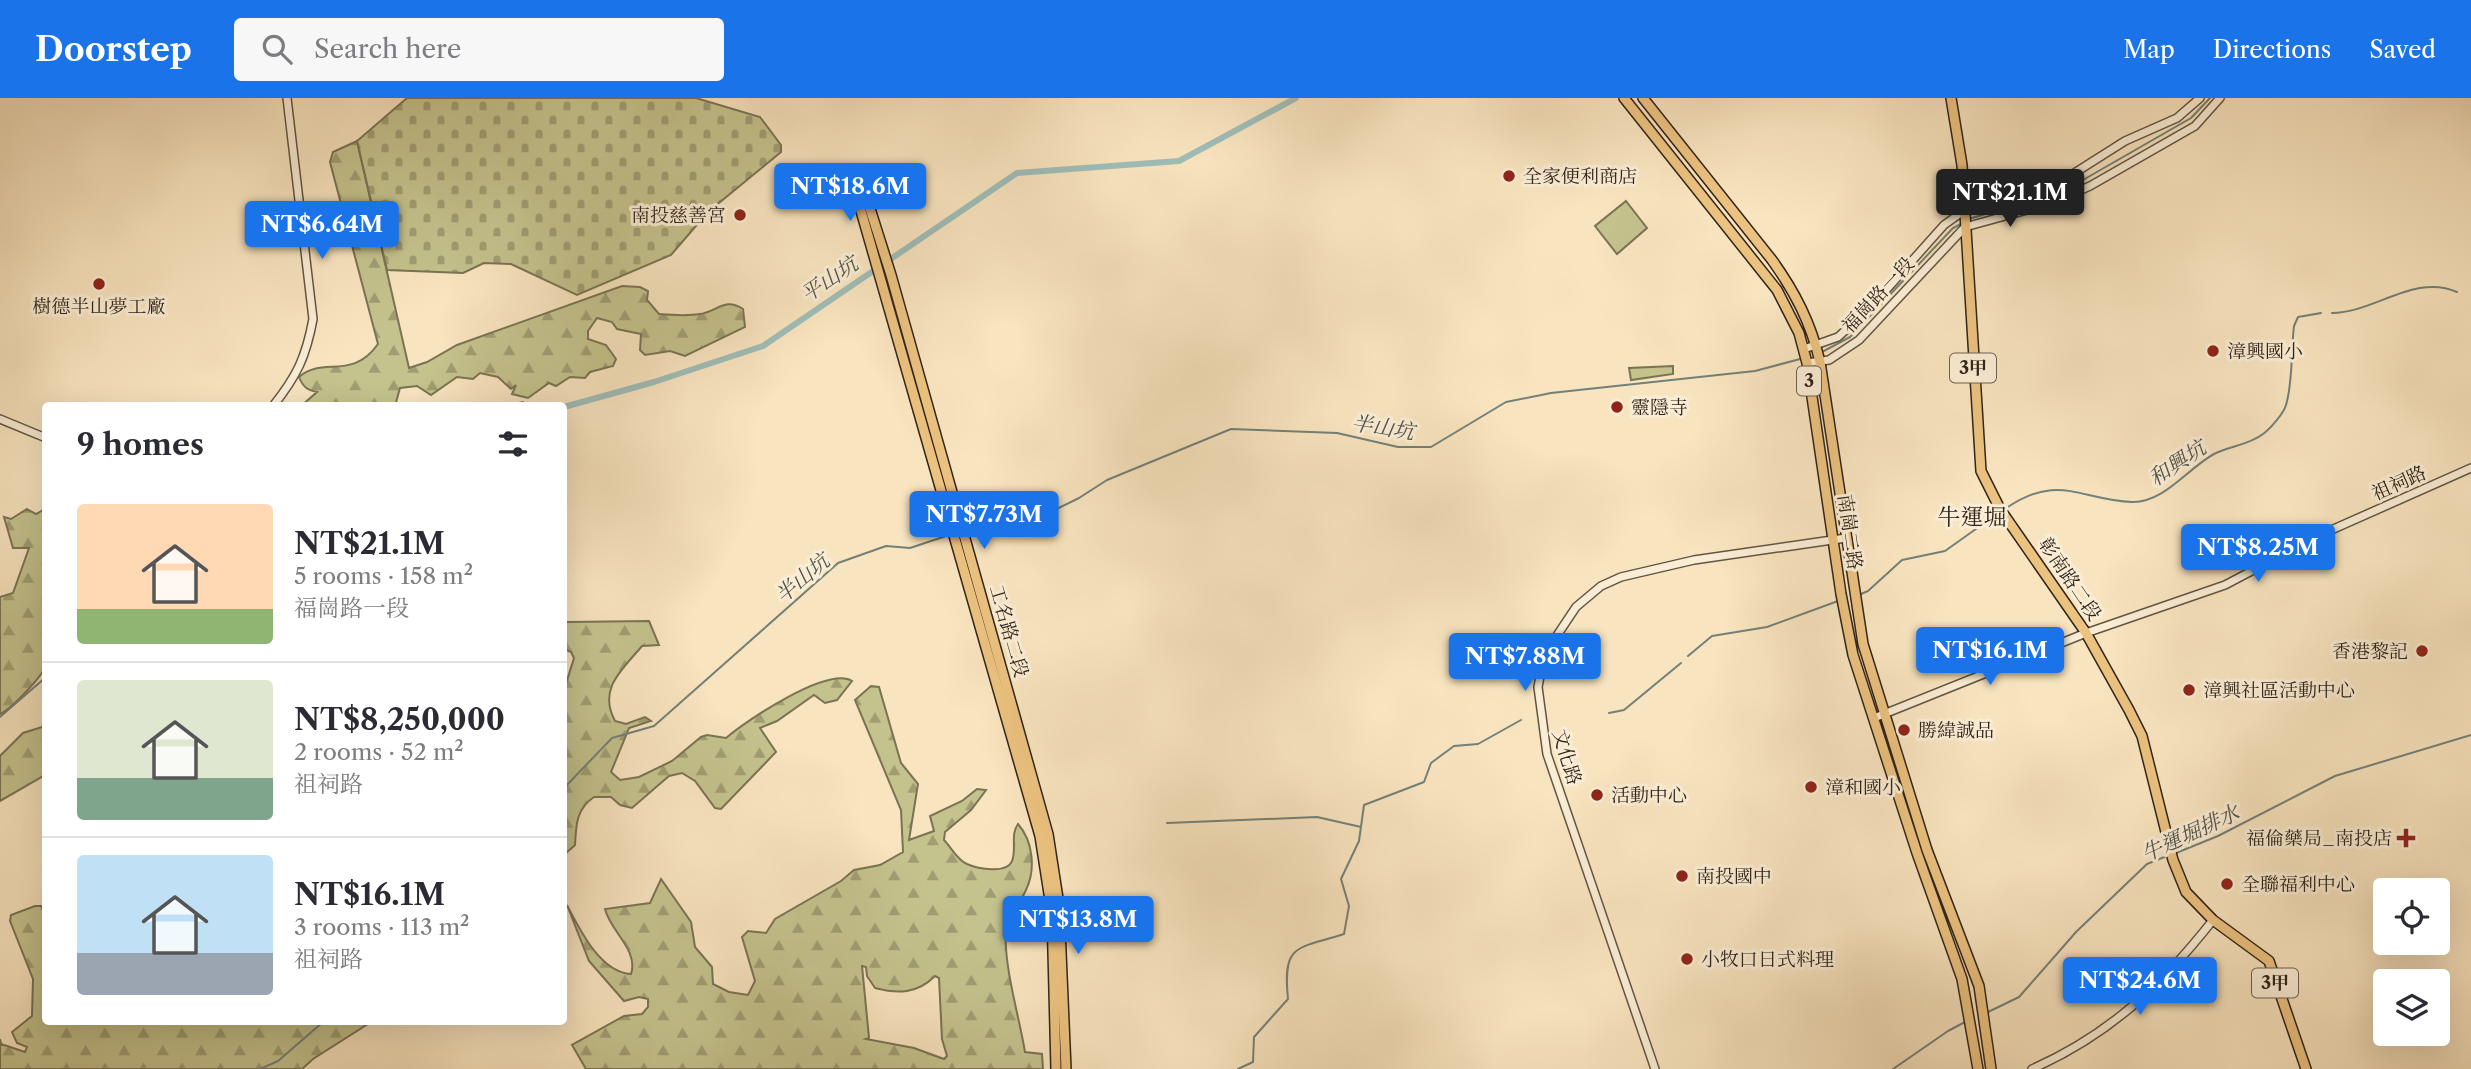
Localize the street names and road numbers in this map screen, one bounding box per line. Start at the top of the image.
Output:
street label: 福崗路一段 [1837,252,1919,338]
road number: 3甲 [1950,354,1996,382]
road number: 3 [1797,366,1821,396]
street label: 祖祠路 [2368,461,2430,505]
street label: 南崗二路 [1833,493,1867,571]
street label: 彰南路二段 [2034,533,2106,625]
street label: 工名路二段 [985,582,1033,680]
street label: 文化路 [1548,726,1586,788]
road number: 3甲 [2252,968,2298,998]

